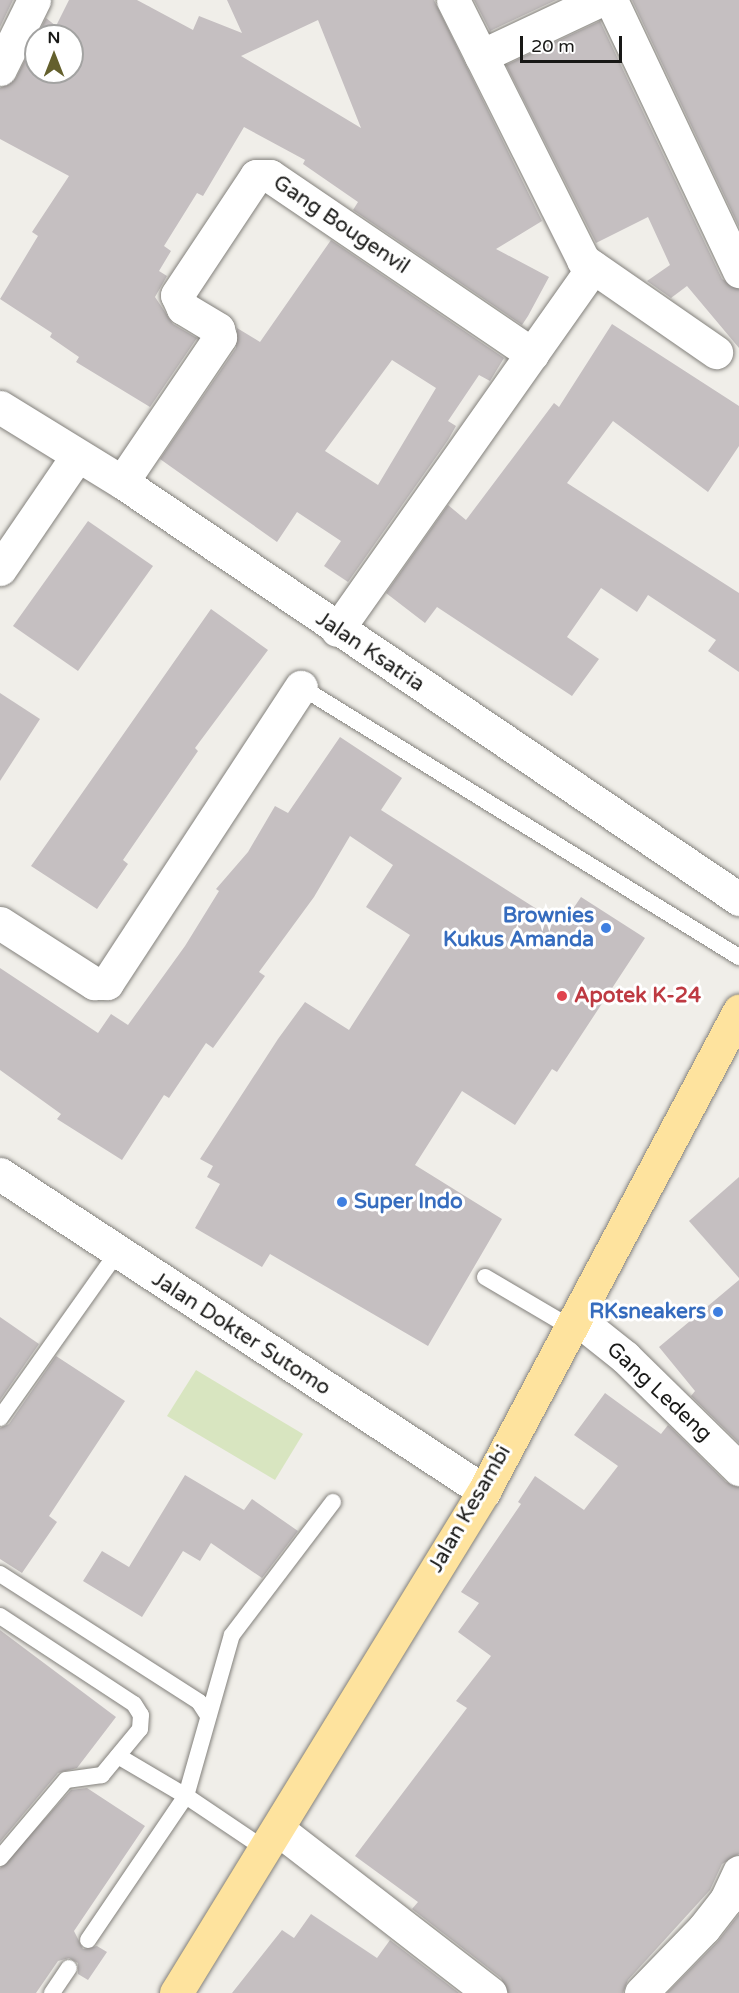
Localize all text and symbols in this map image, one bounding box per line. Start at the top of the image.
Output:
north arrow [24,24,84,84]
scale bar [523,24,625,62]
text: N [48,28,60,48]
text: 20 m [531,35,575,57]
street label: Gang Bougenvil [268,170,414,280]
street label: Jalan Ksatria [311,606,429,698]
place label: Brownies Kukus Amanda [443,903,594,953]
marker: Brownies Kukus Amanda [599,921,613,935]
place label: Apotek K-24 [574,983,701,1009]
marker: Apotek K-24 [555,989,569,1003]
place label: Super Indo [354,1189,463,1215]
marker: Super Indo [335,1195,349,1209]
street label: Jalan Dokter Sutomo [147,1267,335,1401]
place label: RKsneakers [589,1299,706,1325]
marker: RKsneakers [711,1305,725,1319]
street label: Gang Ledeng [601,1337,717,1447]
street label: Jalan Kesambi [423,1441,517,1577]

